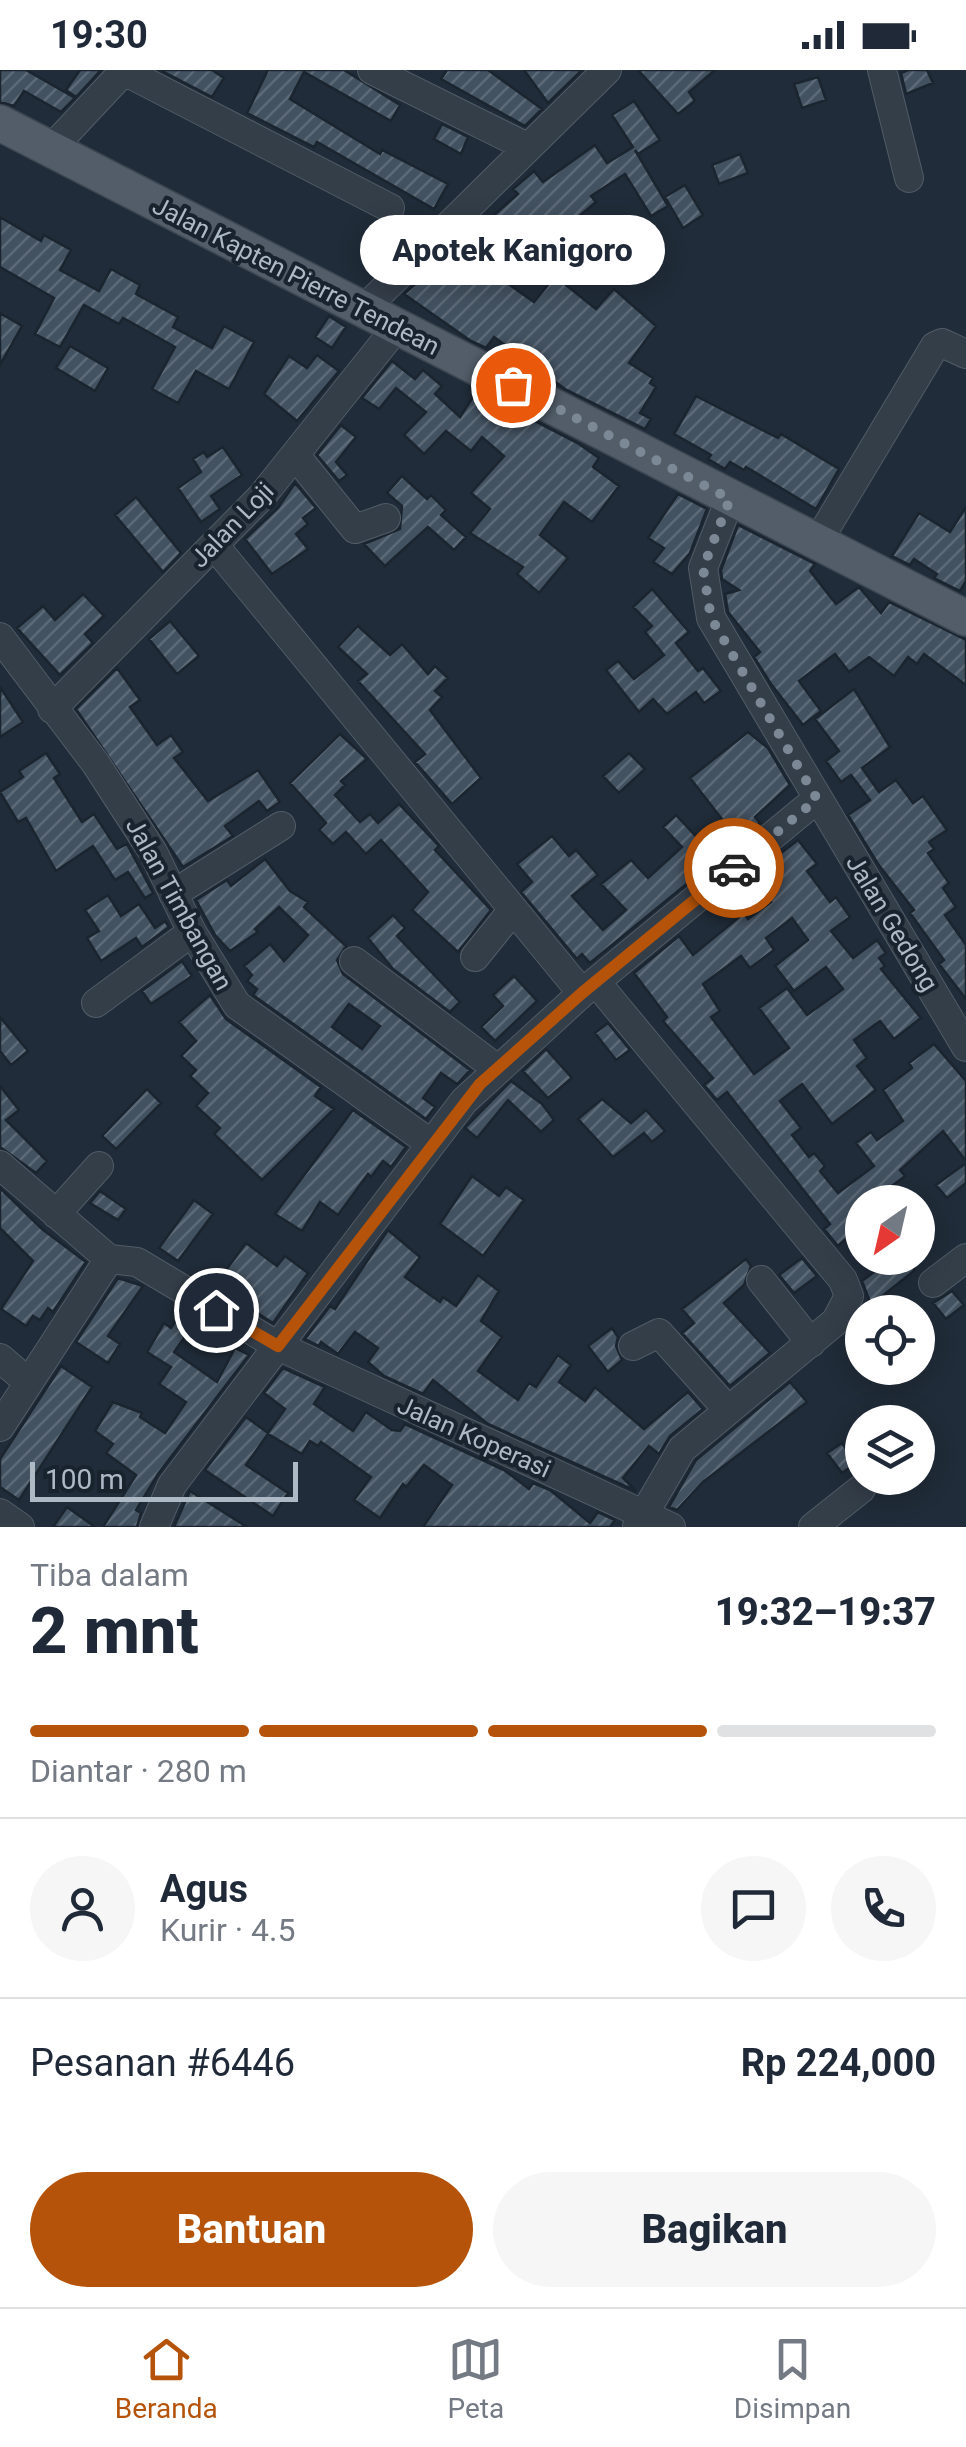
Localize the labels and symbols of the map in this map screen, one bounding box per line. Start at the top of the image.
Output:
street label: Jalan Kapten Pierre Tendean [148,191,444,361]
callout: Apotek Kanigoro [360,215,666,285]
pin [471,343,556,428]
street label: Jalan Loji [184,476,280,574]
street label: Jalan Timbangan [120,813,238,995]
courier [684,818,784,918]
street label: Jalan Gedong [840,850,944,996]
north arrow [845,1185,935,1275]
pin [174,1268,259,1353]
street label: Jalan Koperasi [393,1390,555,1484]
scale bar [30,1457,298,1502]

